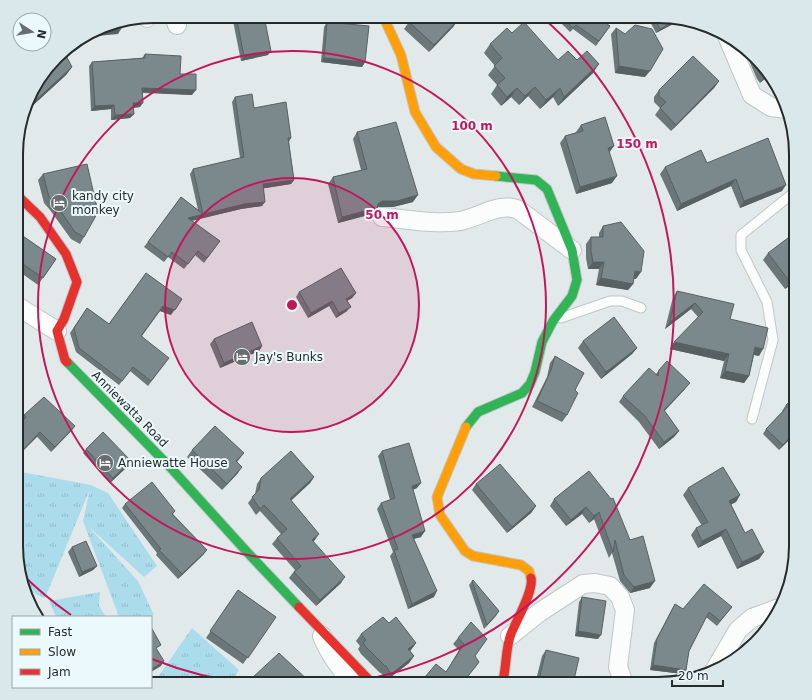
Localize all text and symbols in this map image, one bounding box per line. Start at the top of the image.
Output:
north arrow [12,12,52,52]
text: N [34,28,49,40]
text: 100 m [451,119,493,133]
text: 150 m [616,137,658,151]
place label: kandy city monkey [72,189,134,217]
hotel icon: kandy city monkey [49,193,69,213]
text: 50 m [365,208,399,222]
centre of rings [285,298,299,312]
hotel icon: Jay's Bunks [232,347,252,367]
place label: Jay's Bunks [254,350,323,364]
street label: Anniewatta Road [89,368,171,450]
hotel icon: Anniewatte House [95,453,115,473]
place label: Anniewatte House [118,456,228,470]
legend [12,616,152,688]
text: Fast [48,625,72,639]
text: Slow [48,645,76,659]
scale bar [672,662,723,688]
text: Jam [47,665,71,679]
text: 20 m [678,669,709,683]

